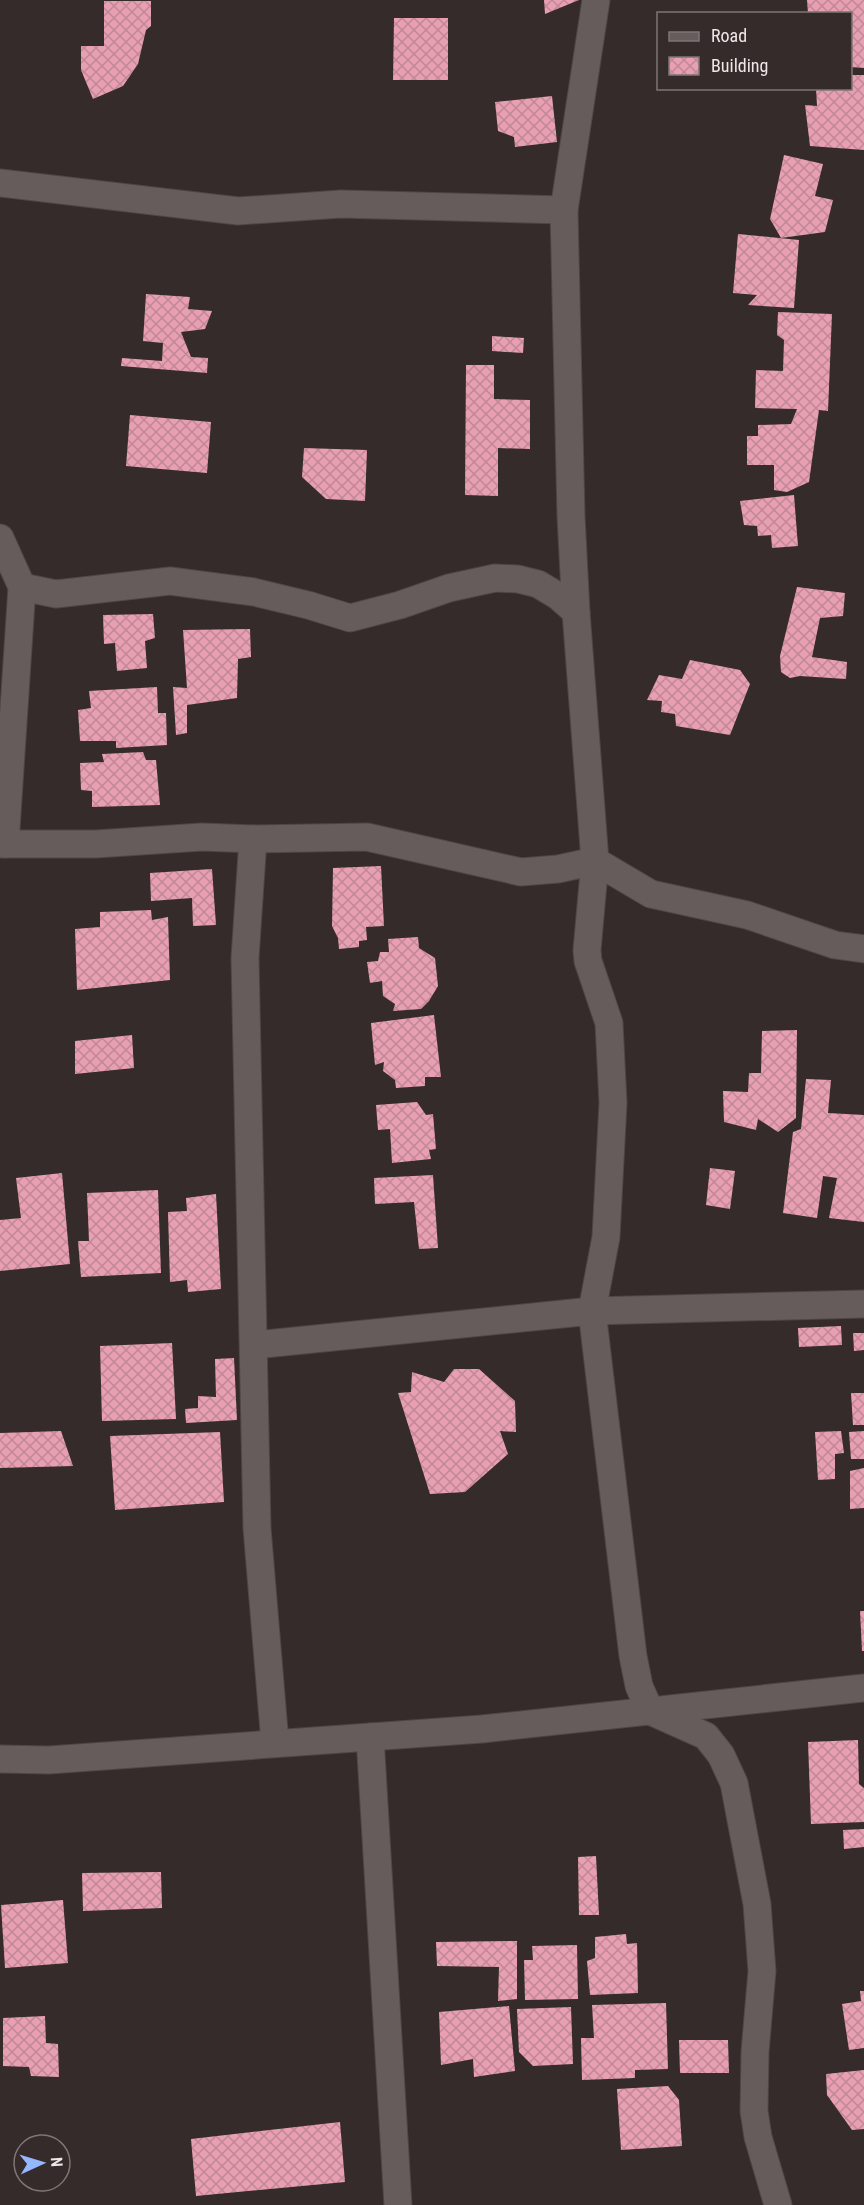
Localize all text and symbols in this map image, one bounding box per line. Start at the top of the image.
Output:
legend [657,12,852,90]
text: Road [711,25,747,46]
text: Building [711,55,768,76]
north arrow [12,2133,72,2193]
text: N [47,2156,66,2168]

